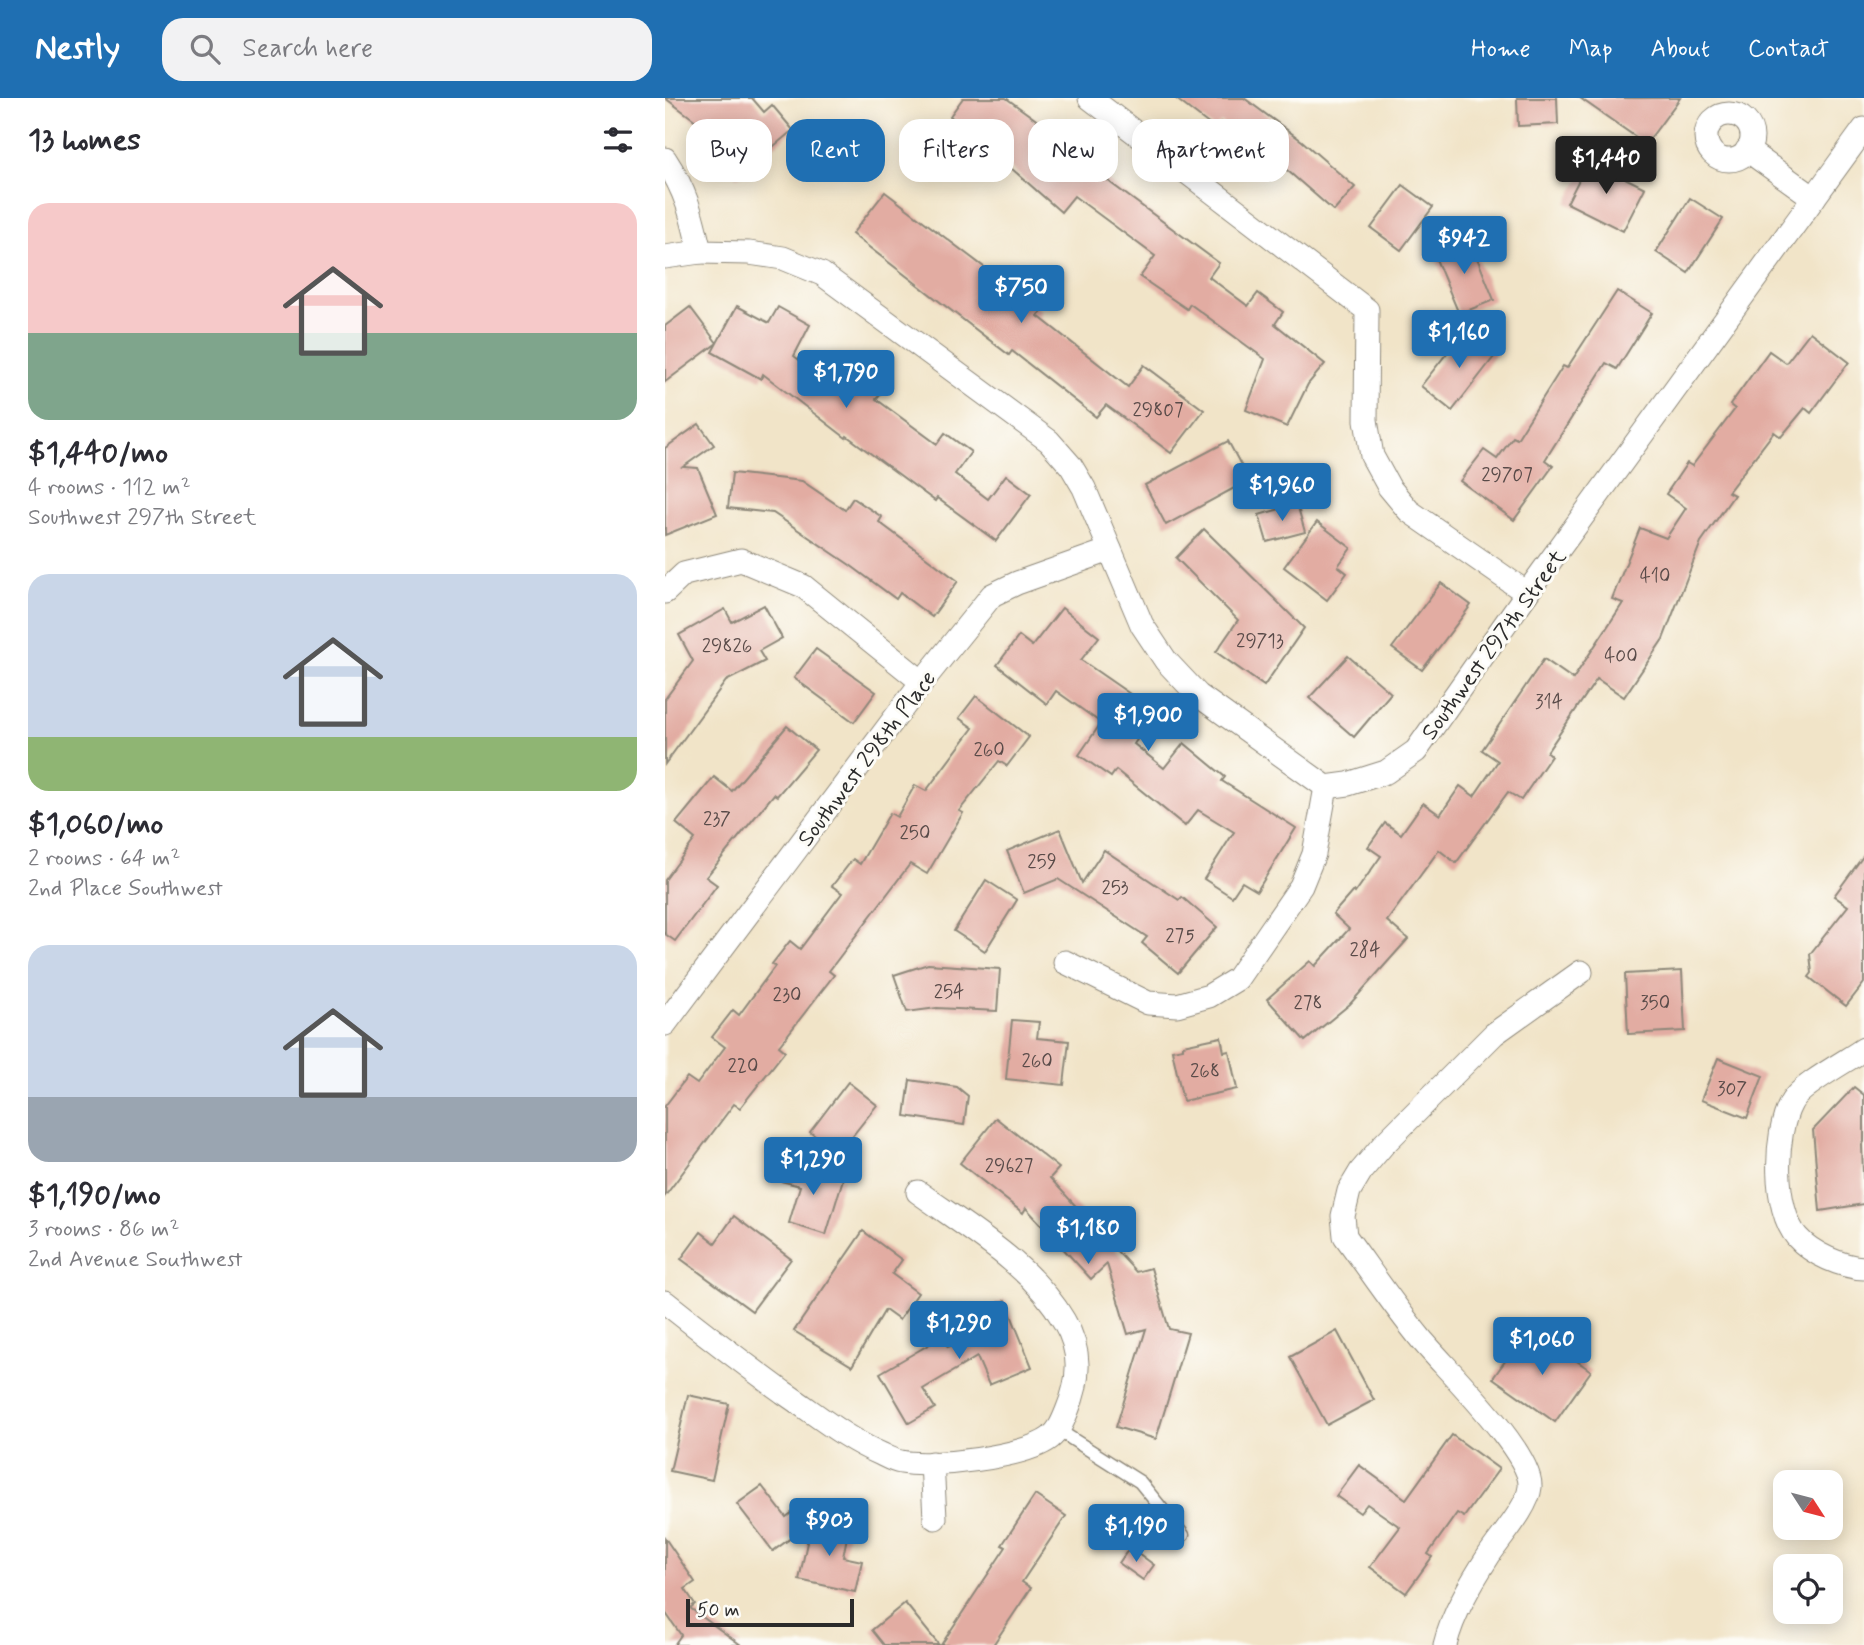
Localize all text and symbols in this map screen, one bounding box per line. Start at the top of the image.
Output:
search box [162,18,652,81]
text: Nestly [35,27,120,71]
icon: search [186,30,224,68]
text: Search here [242,32,373,66]
text: Home [1471,34,1531,65]
text: Map [1569,34,1613,65]
text: About [1651,34,1710,65]
text: Contact [1748,34,1829,65]
chip: Buy [686,119,772,182]
chip: Rent [786,119,885,182]
chip: Filters [899,119,1014,182]
chip: New [1028,119,1118,182]
chip: Apartment [1132,119,1289,182]
text: 13 homes [28,121,141,160]
icon: filters [599,121,637,159]
pin: $1,440 [1549,136,1663,196]
text: $1,440 [1571,144,1641,174]
pin: $942 [1423,216,1505,276]
text: $942 [1438,224,1490,254]
icon: home [270,248,396,374]
pin: $750 [980,266,1062,325]
text: $750 [994,273,1048,303]
pin: $1,160 [1402,310,1516,370]
text: $1,160 [1428,318,1490,348]
pin: $1,790 [789,350,903,410]
text: $1,790 [813,358,879,388]
house number: 29807 [1132,398,1184,423]
text: $1,440/mo [28,434,168,473]
house number: 29707 [1481,463,1533,488]
pin: $1,960 [1225,464,1339,523]
text: $1,960 [1249,471,1315,501]
text: 4 rooms · 112 m² [28,473,191,503]
text: Southwest 297th Street [28,503,257,533]
street label: Southwest 297th Street [1415,544,1574,746]
house number: 410 [1640,564,1670,589]
icon: home [270,619,396,745]
house number: 29713 [1236,629,1284,654]
house number: 29826 [702,634,752,659]
house number: 400 [1604,644,1638,669]
street label: Southwest 298th Place [792,665,944,853]
house number: 314 [1535,690,1563,715]
pin: $1,900 [1091,694,1205,753]
text: $1,900 [1113,701,1183,731]
house number: 260 [973,738,1005,763]
text: $1,060/mo [28,805,163,844]
house number: 237 [703,807,731,832]
house number: 250 [900,821,930,846]
text: 2 rooms · 64 m² [28,844,180,874]
house number: 259 [1027,850,1057,875]
text: 2nd Place Southwest [28,874,223,904]
house number: 253 [1101,876,1129,901]
house number: 275 [1165,924,1195,949]
house number: 284 [1350,938,1380,963]
house number: 254 [934,980,964,1005]
house number: 230 [773,983,801,1008]
icon: home [270,990,396,1116]
house number: 278 [1293,991,1323,1016]
house number: 350 [1640,991,1670,1016]
house number: 260 [1021,1049,1053,1074]
house number: 220 [728,1054,758,1079]
house number: 268 [1190,1059,1220,1084]
house number: 307 [1717,1077,1747,1102]
pin: $1,290 [756,1138,870,1197]
text: $1,290 [780,1145,846,1175]
house number: 29627 [985,1154,1033,1179]
text: $1,190/mo [28,1176,161,1215]
pin: $1,180 [1031,1206,1145,1266]
text: $1,180 [1056,1214,1120,1244]
text: 3 rooms · 86 m² [28,1215,179,1245]
text: 2nd Avenue Southwest [28,1245,243,1275]
pin: $1,290 [902,1302,1016,1361]
text: $1,290 [926,1309,992,1339]
pin: $1,060 [1485,1318,1599,1377]
text: $1,060 [1509,1325,1575,1355]
north arrow [1773,1470,1843,1540]
map controls [1773,1470,1843,1624]
pin: $903 [788,1498,870,1558]
pin: $1,190 [1079,1504,1193,1564]
text: $903 [805,1506,853,1536]
text: $1,190 [1104,1512,1168,1542]
button: locate [1773,1554,1843,1624]
scale bar [686,1596,854,1628]
text: 50 m [697,1598,740,1623]

